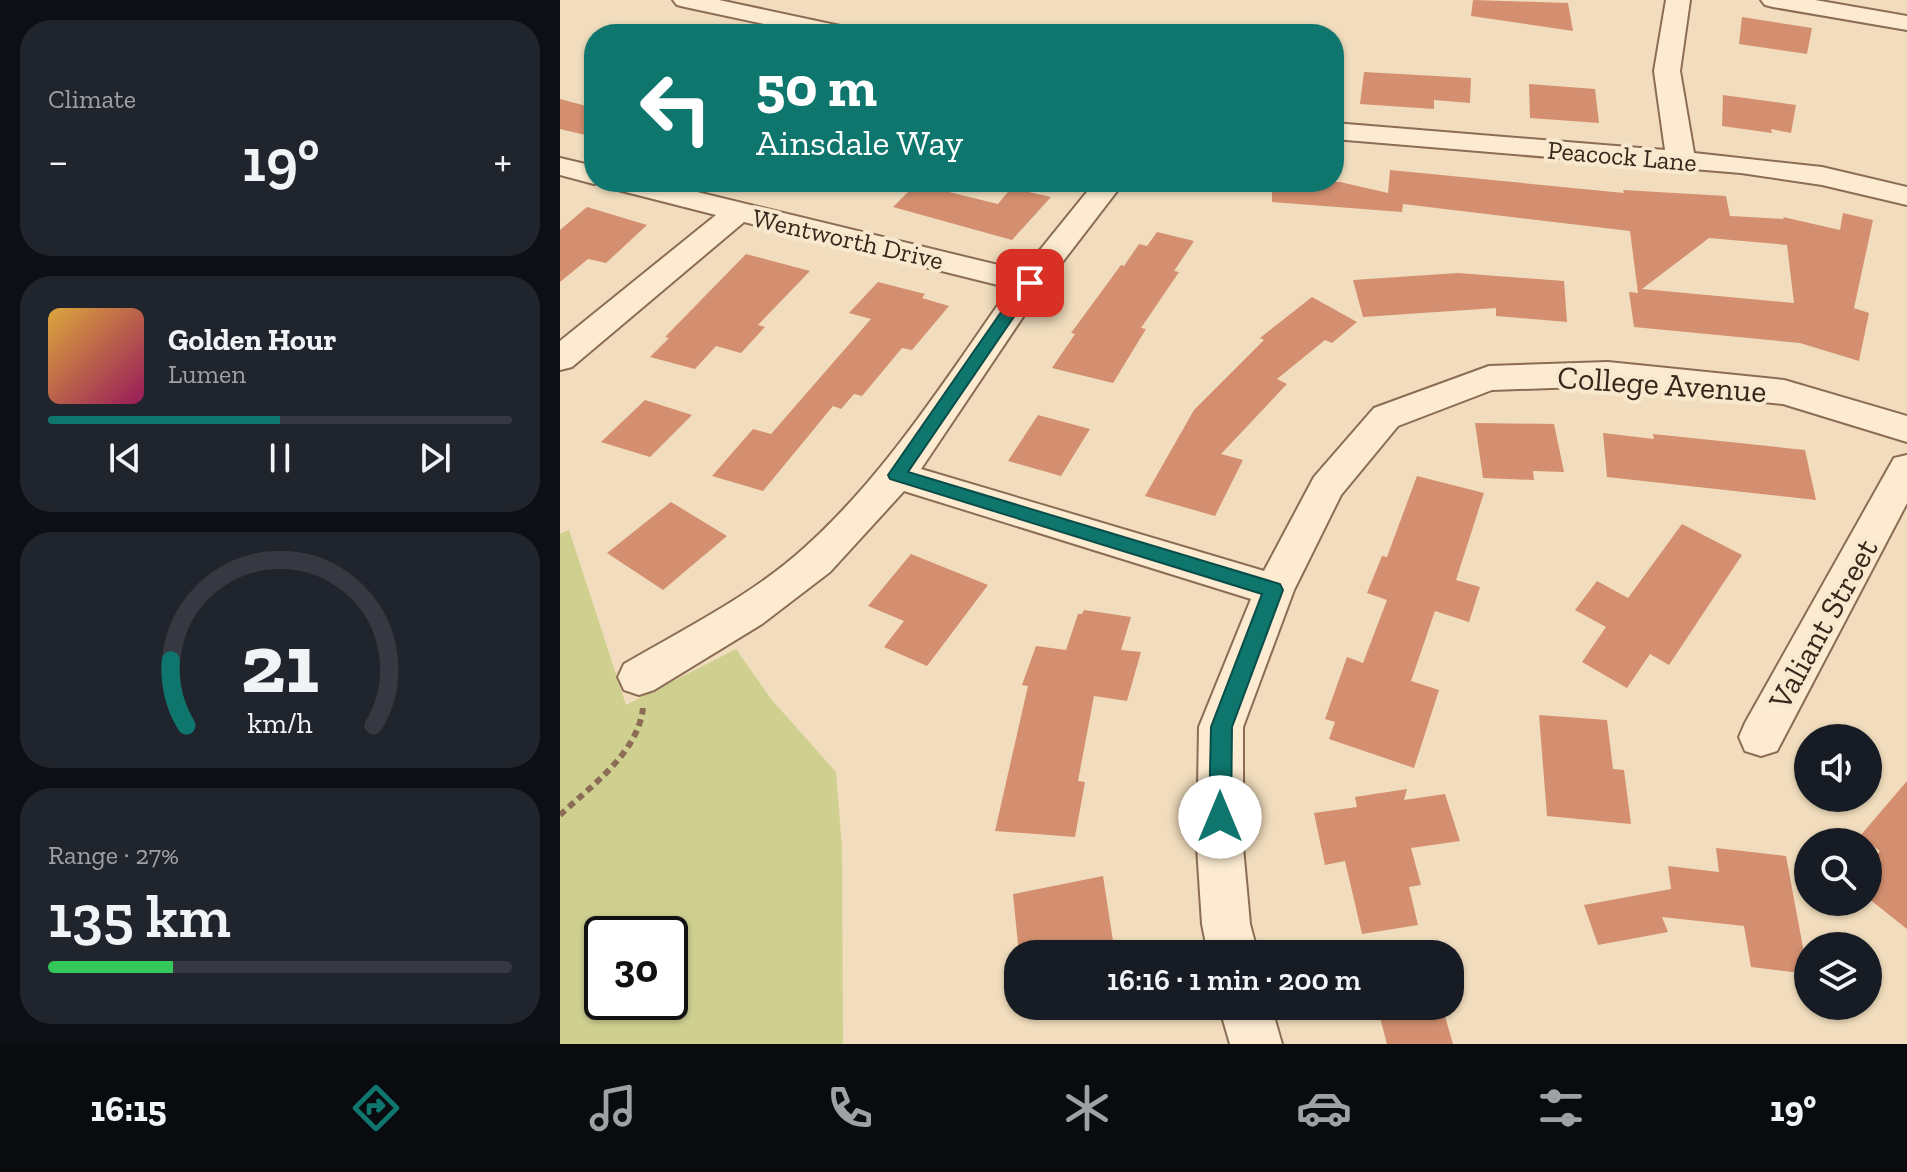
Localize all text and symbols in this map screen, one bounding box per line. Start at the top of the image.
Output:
text: 50 m [756,53,877,120]
icon: left [624,56,728,160]
text: Climate [48,83,136,115]
text: Ainsdale Way [756,121,964,164]
text: 19° [242,124,320,196]
text: − [48,134,69,187]
text: + [493,134,512,187]
street label: Peacock Lane [1546,134,1698,178]
street label: Wentworth Drive [749,202,947,276]
pin [996,249,1064,317]
icon: arrive [1008,261,1052,305]
text: Golden Hour [168,322,336,358]
text: Lumen [168,358,246,390]
street label: College Avenue [1556,358,1768,410]
icon: previous [103,436,147,480]
icon: pause [258,436,302,480]
icon: next [413,436,457,480]
street label: Valiant Street [1760,532,1885,717]
text: 21 [241,613,319,713]
text: km/h [247,706,313,740]
map controls [1794,724,1882,1020]
button: sound [1794,724,1882,812]
position arrow [1178,775,1262,859]
button: search [1794,828,1882,916]
text: Range · 27% [48,839,179,871]
text: 135 km [48,880,231,952]
speed limit sign: 30 [584,916,688,1020]
button: layers [1794,932,1882,1020]
text: 16:16 · 1 min · 200 m [1107,962,1361,998]
icon: directions [348,1080,404,1136]
icon: music [585,1080,641,1136]
icon: phone [822,1080,878,1136]
icon: climate [1059,1080,1115,1136]
icon: car [1296,1080,1352,1136]
icon: filters [1533,1080,1589,1136]
text: 16:15 [91,1087,167,1130]
text: 19° [1770,1087,1816,1130]

